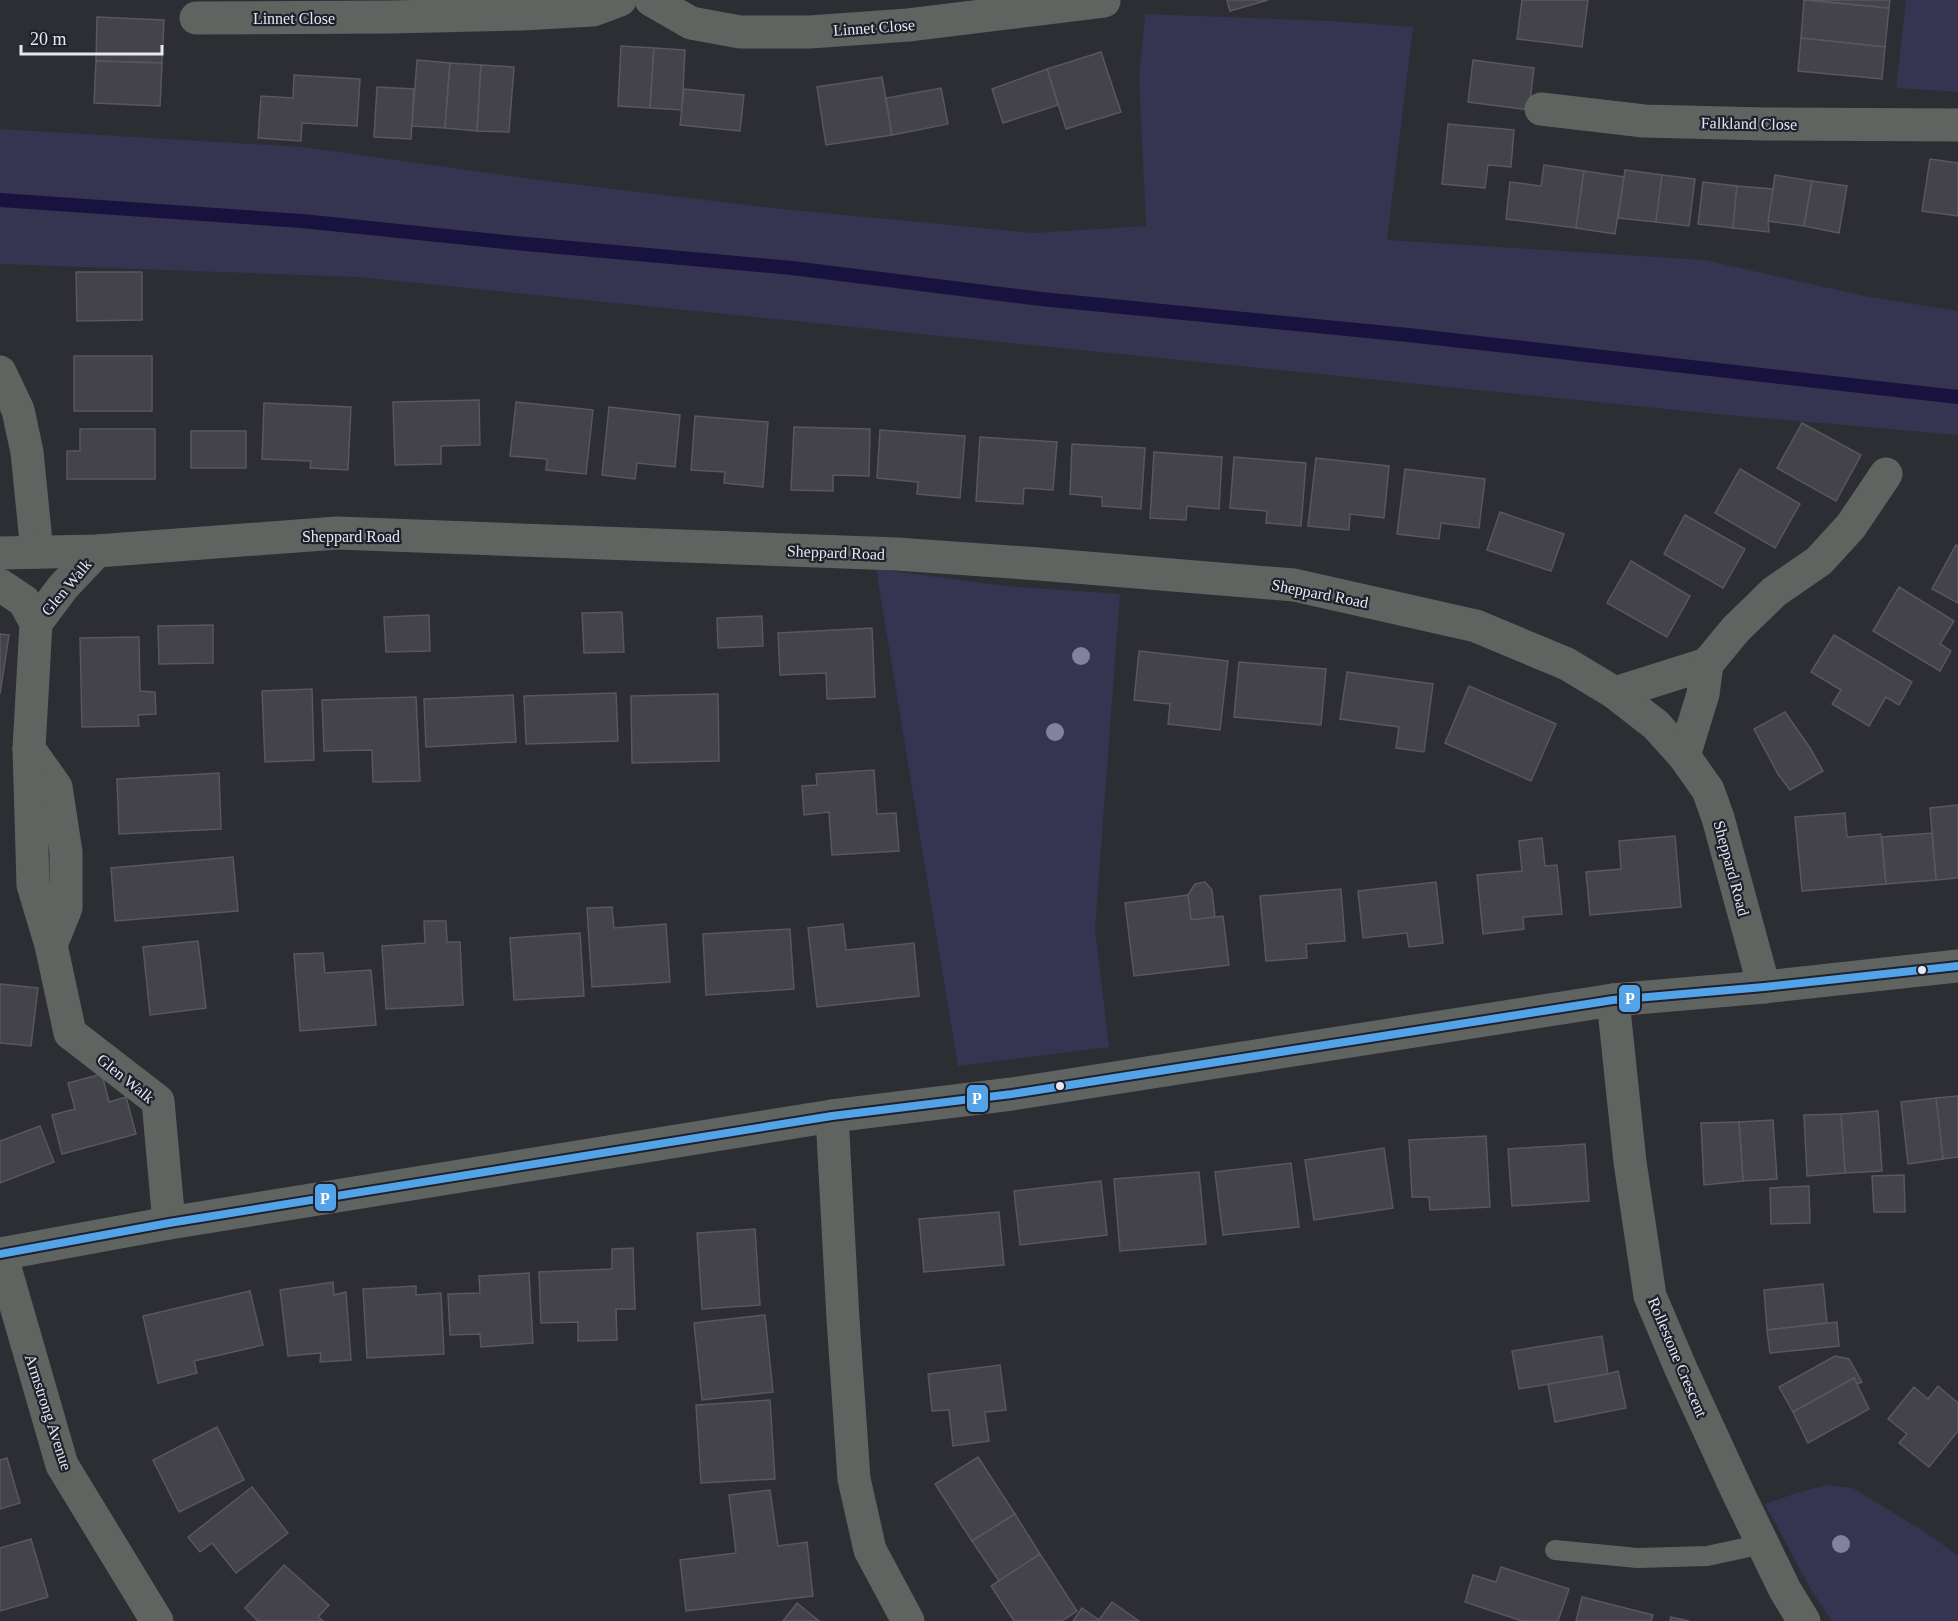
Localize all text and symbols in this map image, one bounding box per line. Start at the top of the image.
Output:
street label: Linnet Close [253,10,335,27]
street label: Linnet Close [832,16,916,39]
scale bar [21,18,162,56]
text: 20 m [30,29,67,49]
street label: Falkland Close [1701,114,1797,133]
street label: Sheppard Road [302,528,400,546]
street label: Sheppard Road [787,542,885,564]
street label: Glen Walk [38,556,95,619]
street label: Sheppard Road [1270,576,1370,612]
street label: Sheppard Road [1710,819,1752,918]
unlabelled marker [1916,964,1928,976]
line badge: P [1618,984,1641,1013]
text: P [1625,990,1635,1007]
street label: Glen Walk [94,1050,158,1106]
unlabelled marker [1054,1080,1066,1092]
line badge: P [966,1084,989,1113]
text: P [972,1090,982,1107]
line badge: P [314,1183,337,1212]
text: P [320,1190,330,1207]
street label: Rollestone Crescent [1645,1295,1711,1420]
street label: Armstrong Avenue [21,1352,75,1473]

